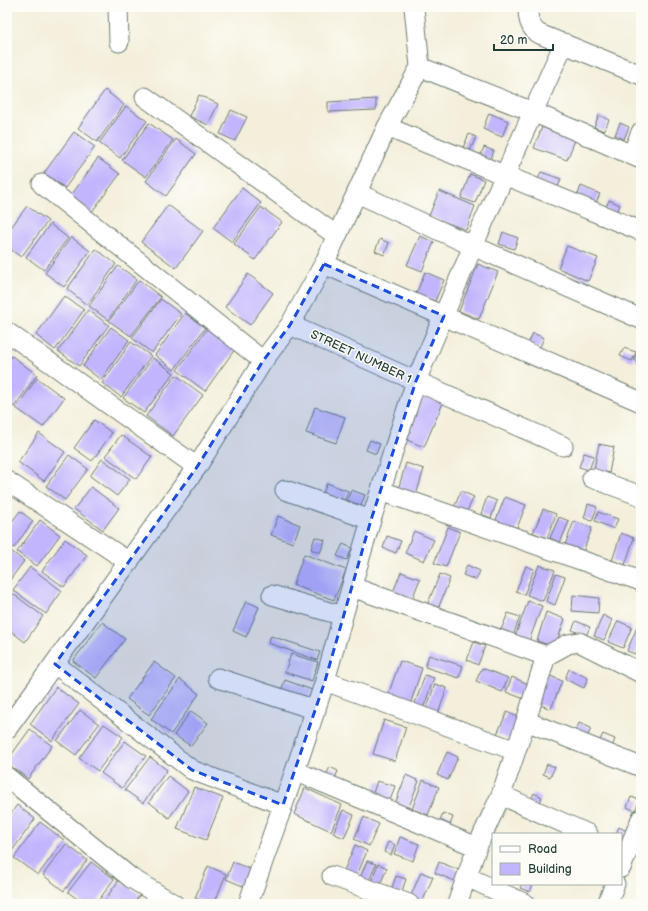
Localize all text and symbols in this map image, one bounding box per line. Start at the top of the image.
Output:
scale bar [494,26,553,52]
text: 20 m [500,33,527,48]
street label: STREET NUMBER 1 [308,327,414,387]
legend [492,833,622,885]
text: Road [528,842,557,857]
text: Building [528,862,572,877]

